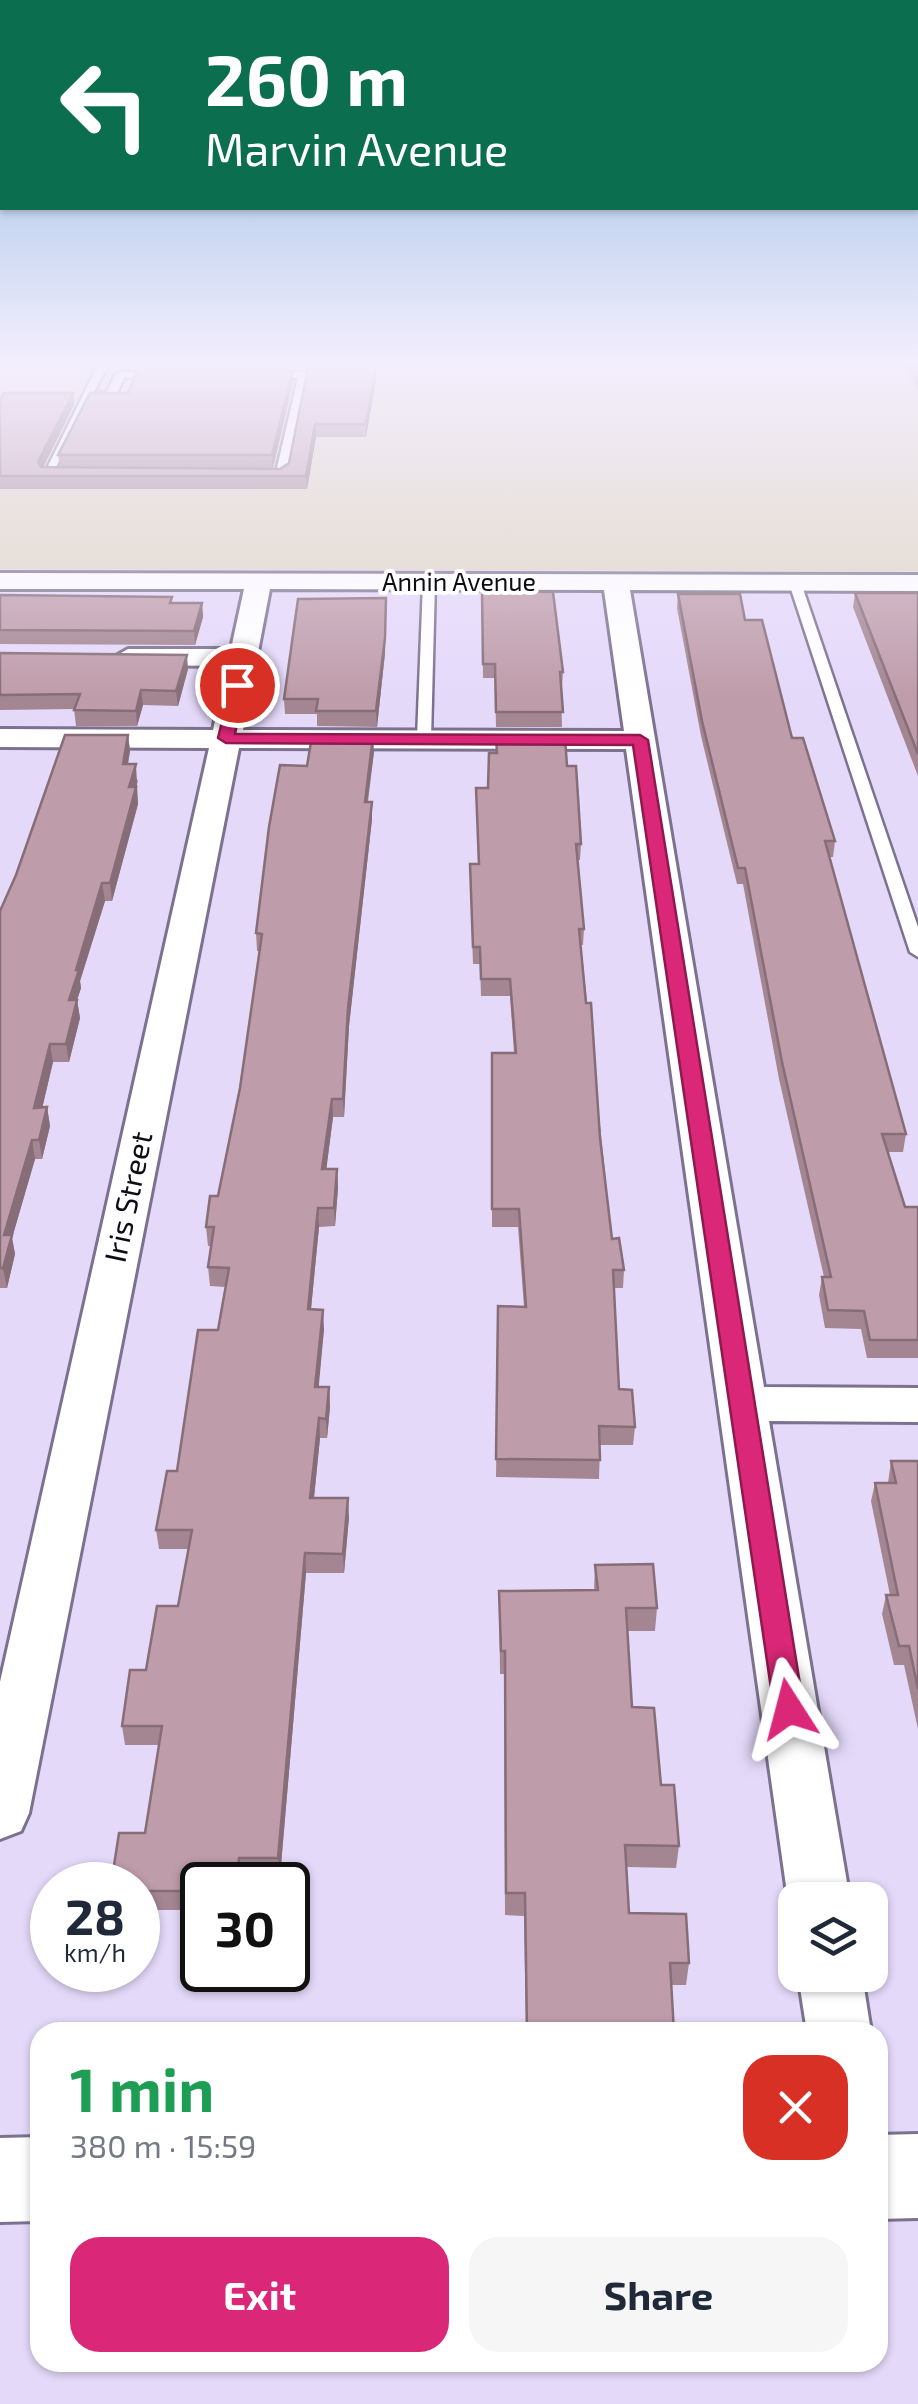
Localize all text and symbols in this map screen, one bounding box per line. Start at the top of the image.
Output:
text: 260 m [205,36,408,120]
icon: left [40,40,170,170]
text: Marvin Avenue [205,121,508,175]
street label: Annin Avenue [382,566,536,596]
pin [195,643,280,728]
icon: arrive [210,658,265,713]
street label: Iris Street [96,1128,158,1265]
position arrow [737,1657,841,1761]
speed limit sign: 30 [180,1862,310,1992]
map controls [778,1882,888,1992]
button: layers [778,1882,888,1992]
text: 28 [65,1885,125,1945]
text: km/h [64,1937,126,1967]
text: 1 min [70,2052,214,2124]
button: close [743,2055,848,2160]
text: 380 m · 15:59 [70,2126,256,2164]
button: Exit [70,2237,449,2352]
button: Share [469,2237,848,2352]

